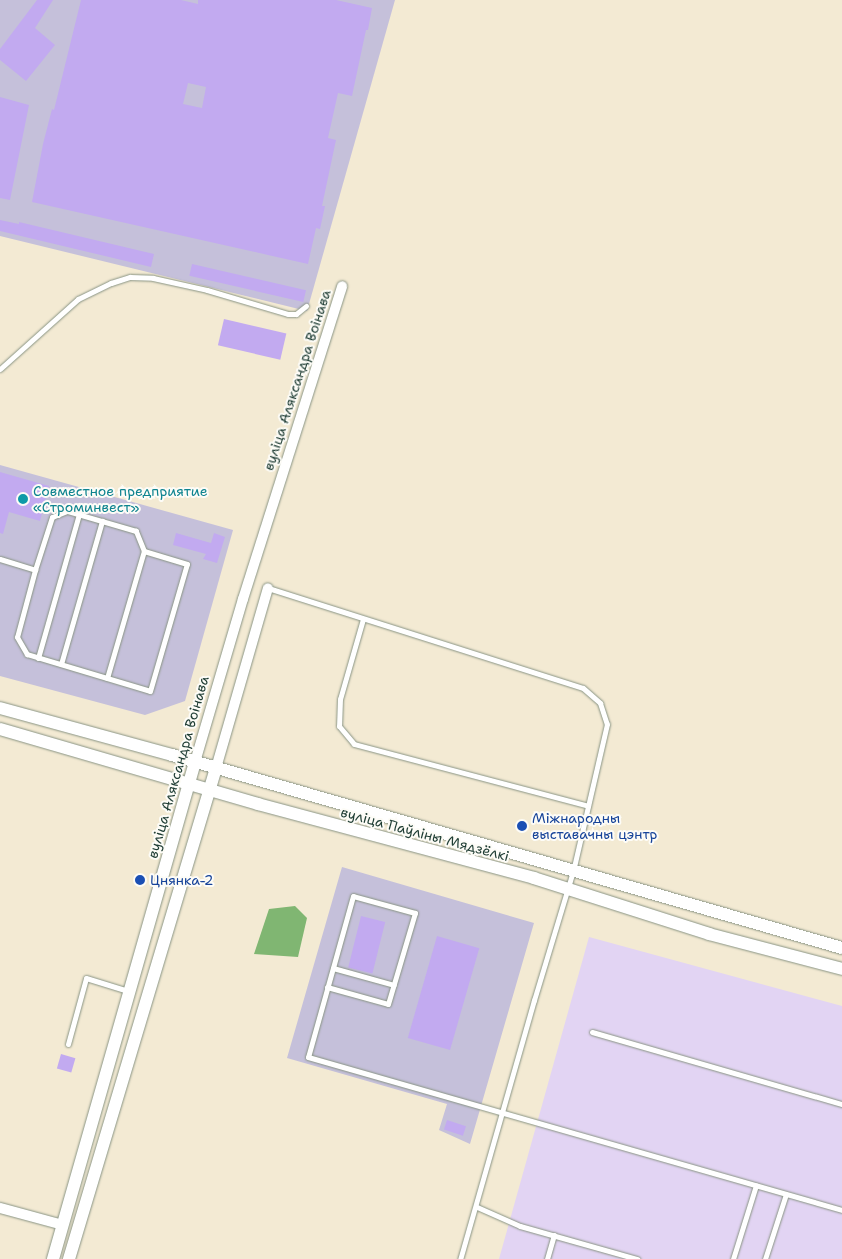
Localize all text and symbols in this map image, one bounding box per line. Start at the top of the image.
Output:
street label: вуліца Аляксандра Воінава [260,288,334,472]
place label: Совместное предприятие «Строминвест» [33,483,208,516]
marker: Совместное предприятие «Строминвест» [17,493,29,505]
street label: вуліца Аляксандра Воінава [144,674,212,860]
street label: вуліца Паўліны Мядзёлкі [339,803,511,865]
place label: Міжнародны выставачны цэнтр [532,810,657,842]
marker: Міжнародны выставачны цэнтр [516,820,528,832]
place label: Цнянка-2 [150,872,214,888]
marker: Цнянка-2 [134,874,146,886]

